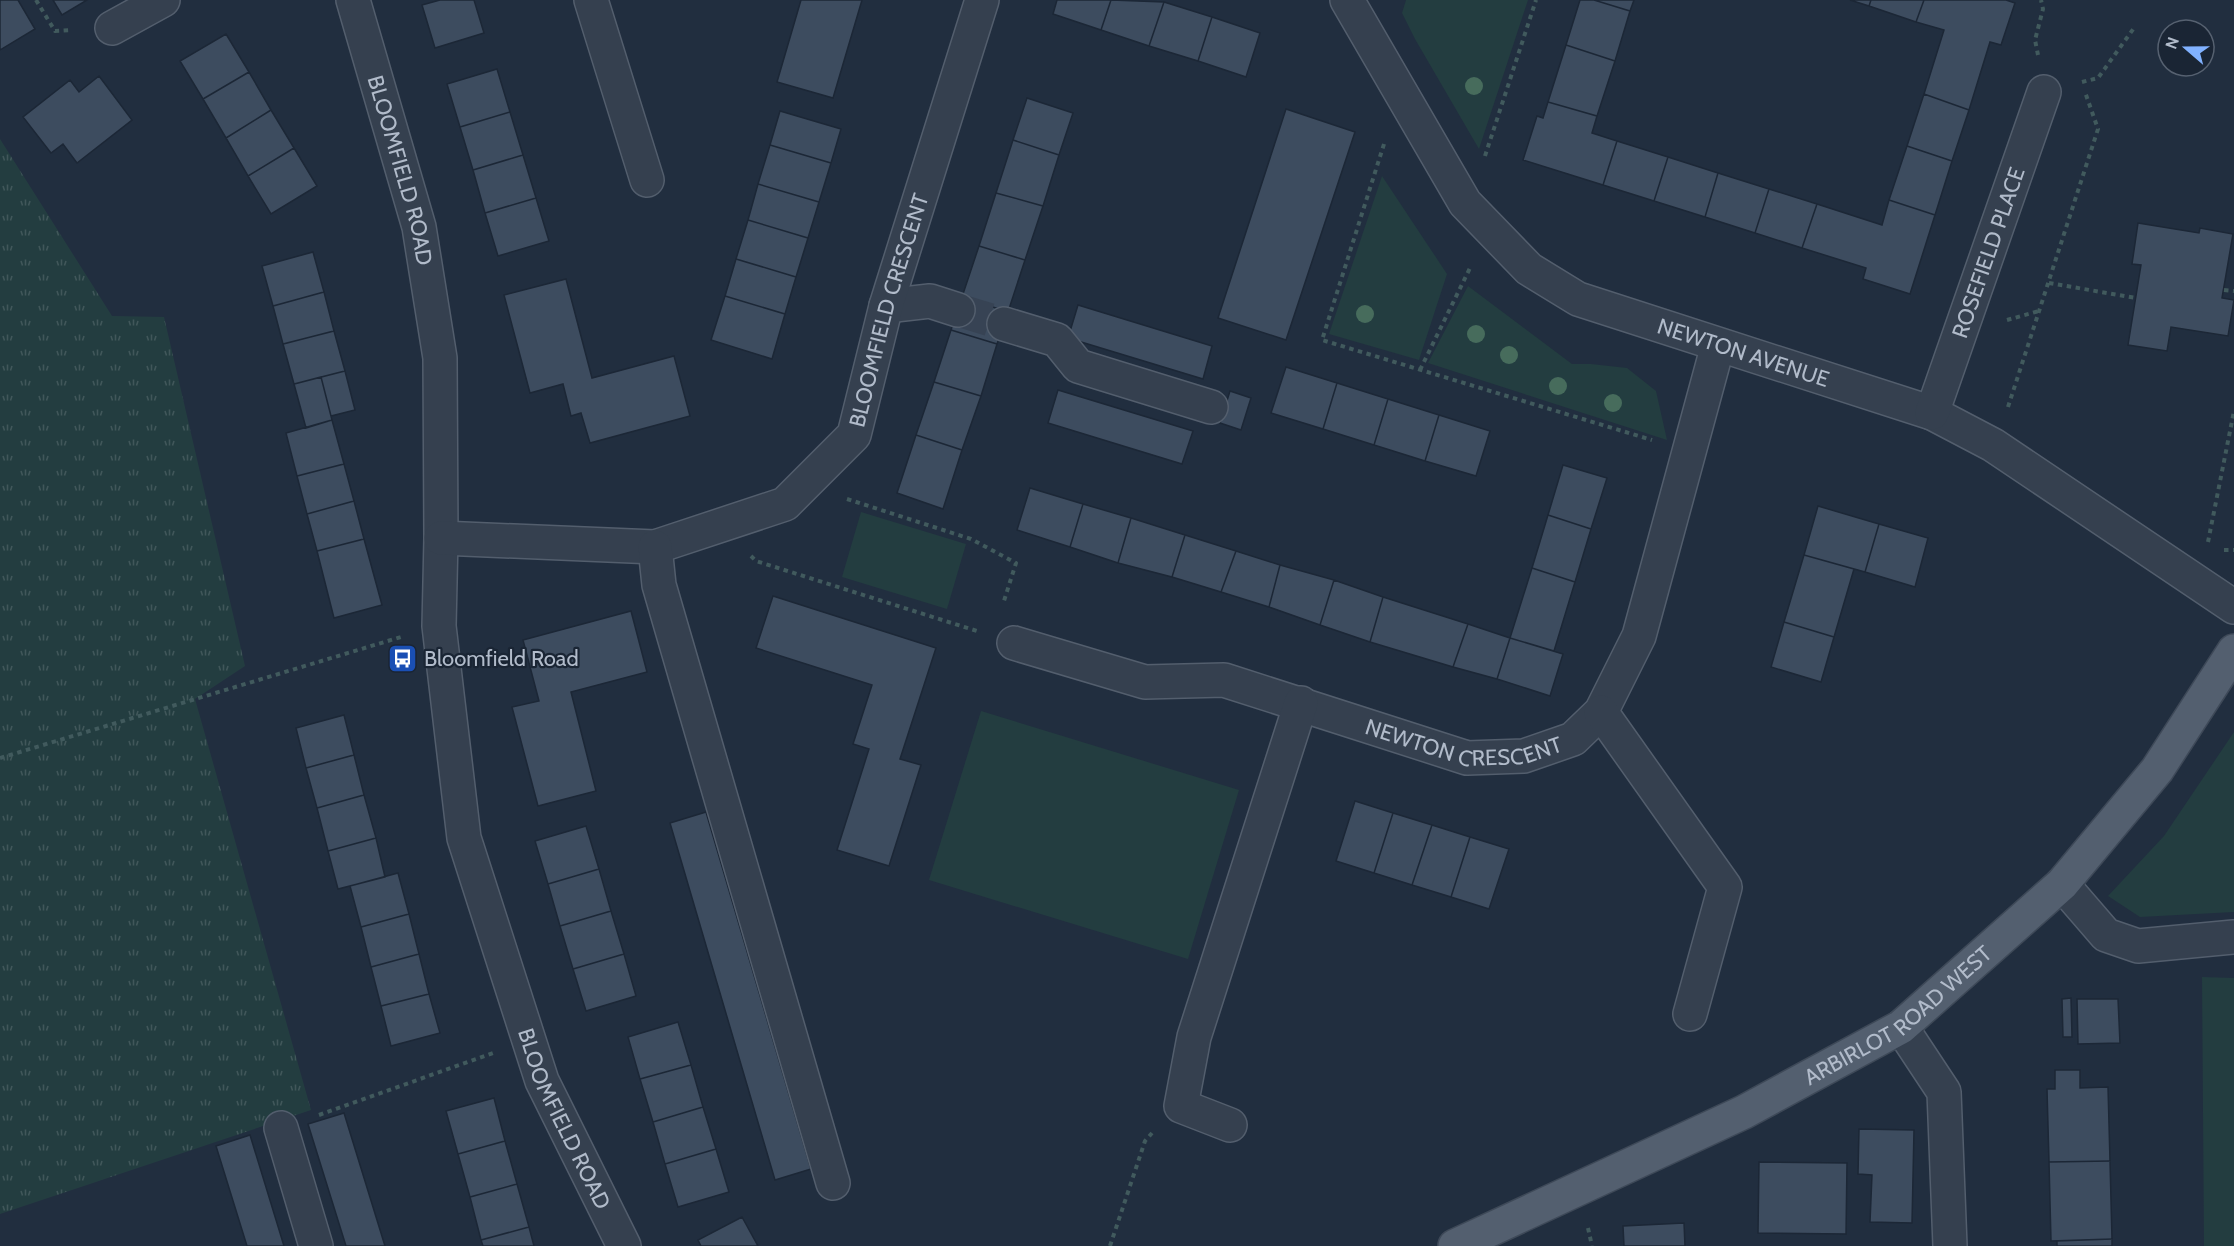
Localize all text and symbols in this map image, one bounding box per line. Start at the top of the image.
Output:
north arrow [2156,18,2216,78]
text: N [2162,34,2183,52]
street label: BLOOMFIELD ROAD [362,72,438,267]
street label: ROSEFIELD PLACE [1946,164,2031,342]
street label: BLOOMFIELD CRESCENT [843,190,934,430]
street label: NEWTON AVENUE [1654,312,1833,393]
bus stop icon: Bloomfield Road [387,642,419,674]
place label: Bloomfield Road [424,645,579,672]
street label: NEWTON CRESCENT [1362,713,1566,773]
street label: ARBIRLOT ROAD WEST [1799,940,1997,1091]
street label: BLOOMFIELD ROAD [512,1025,617,1214]

